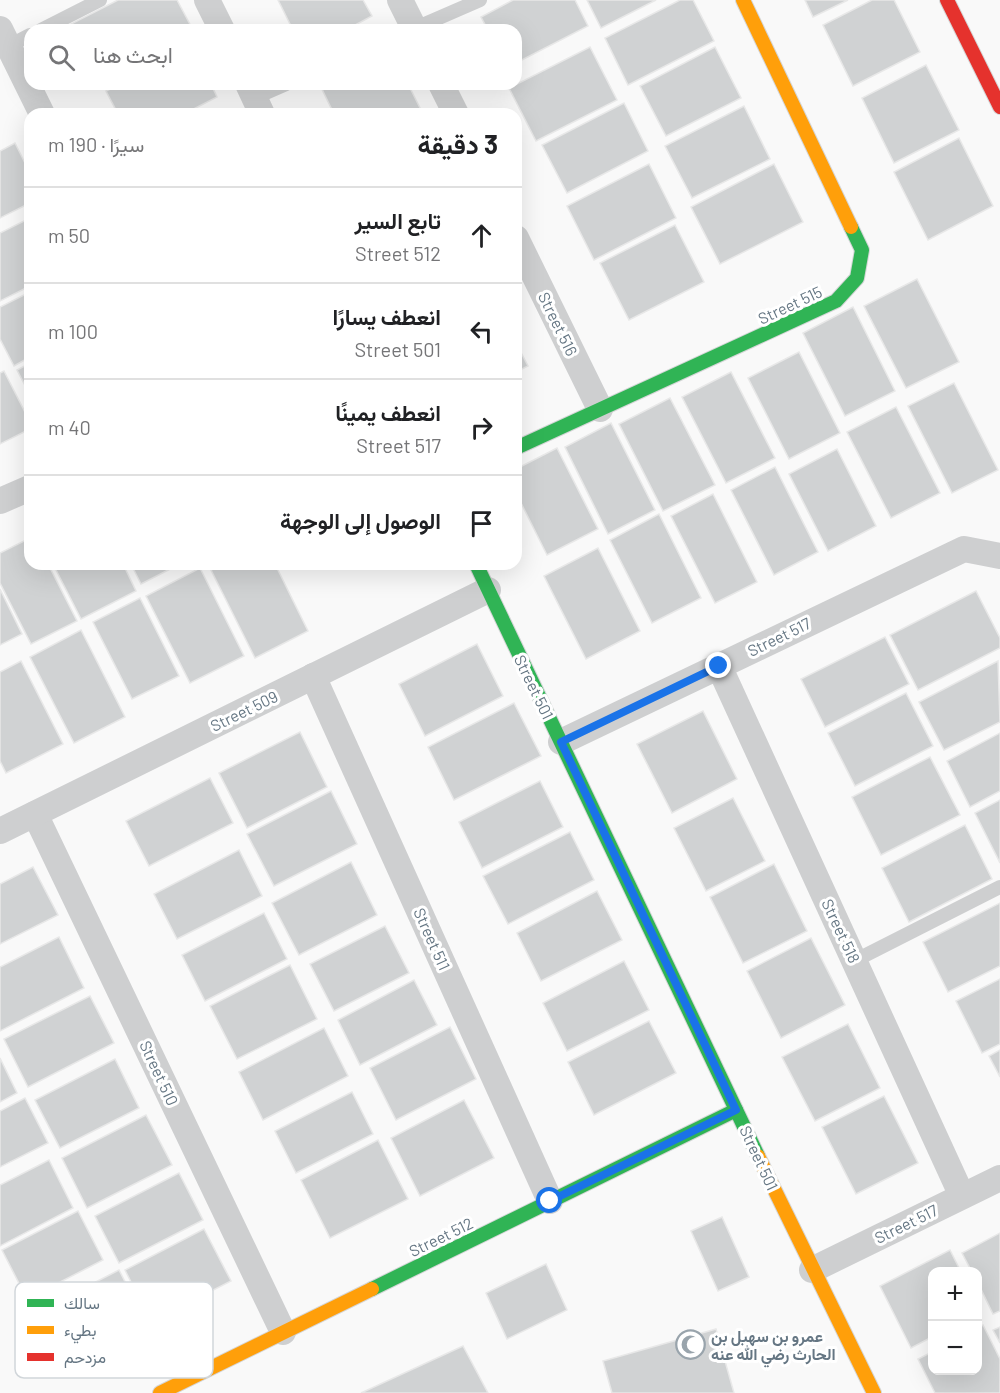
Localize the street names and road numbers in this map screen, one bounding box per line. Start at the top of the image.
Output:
street label: Street 515 [755,281,825,328]
street label: Street 516 [535,289,582,359]
street label: Street 517 [744,613,814,660]
street label: Street 501 [511,651,558,722]
street label: Street 509 [207,686,281,735]
street label: Street 518 [818,896,865,966]
street label: Street 511 [410,905,455,973]
street label: Street 510 [136,1037,183,1108]
street label: Street 501 [736,1122,783,1193]
street label: Street 517 [871,1200,941,1247]
street label: Street 512 [406,1213,476,1260]

